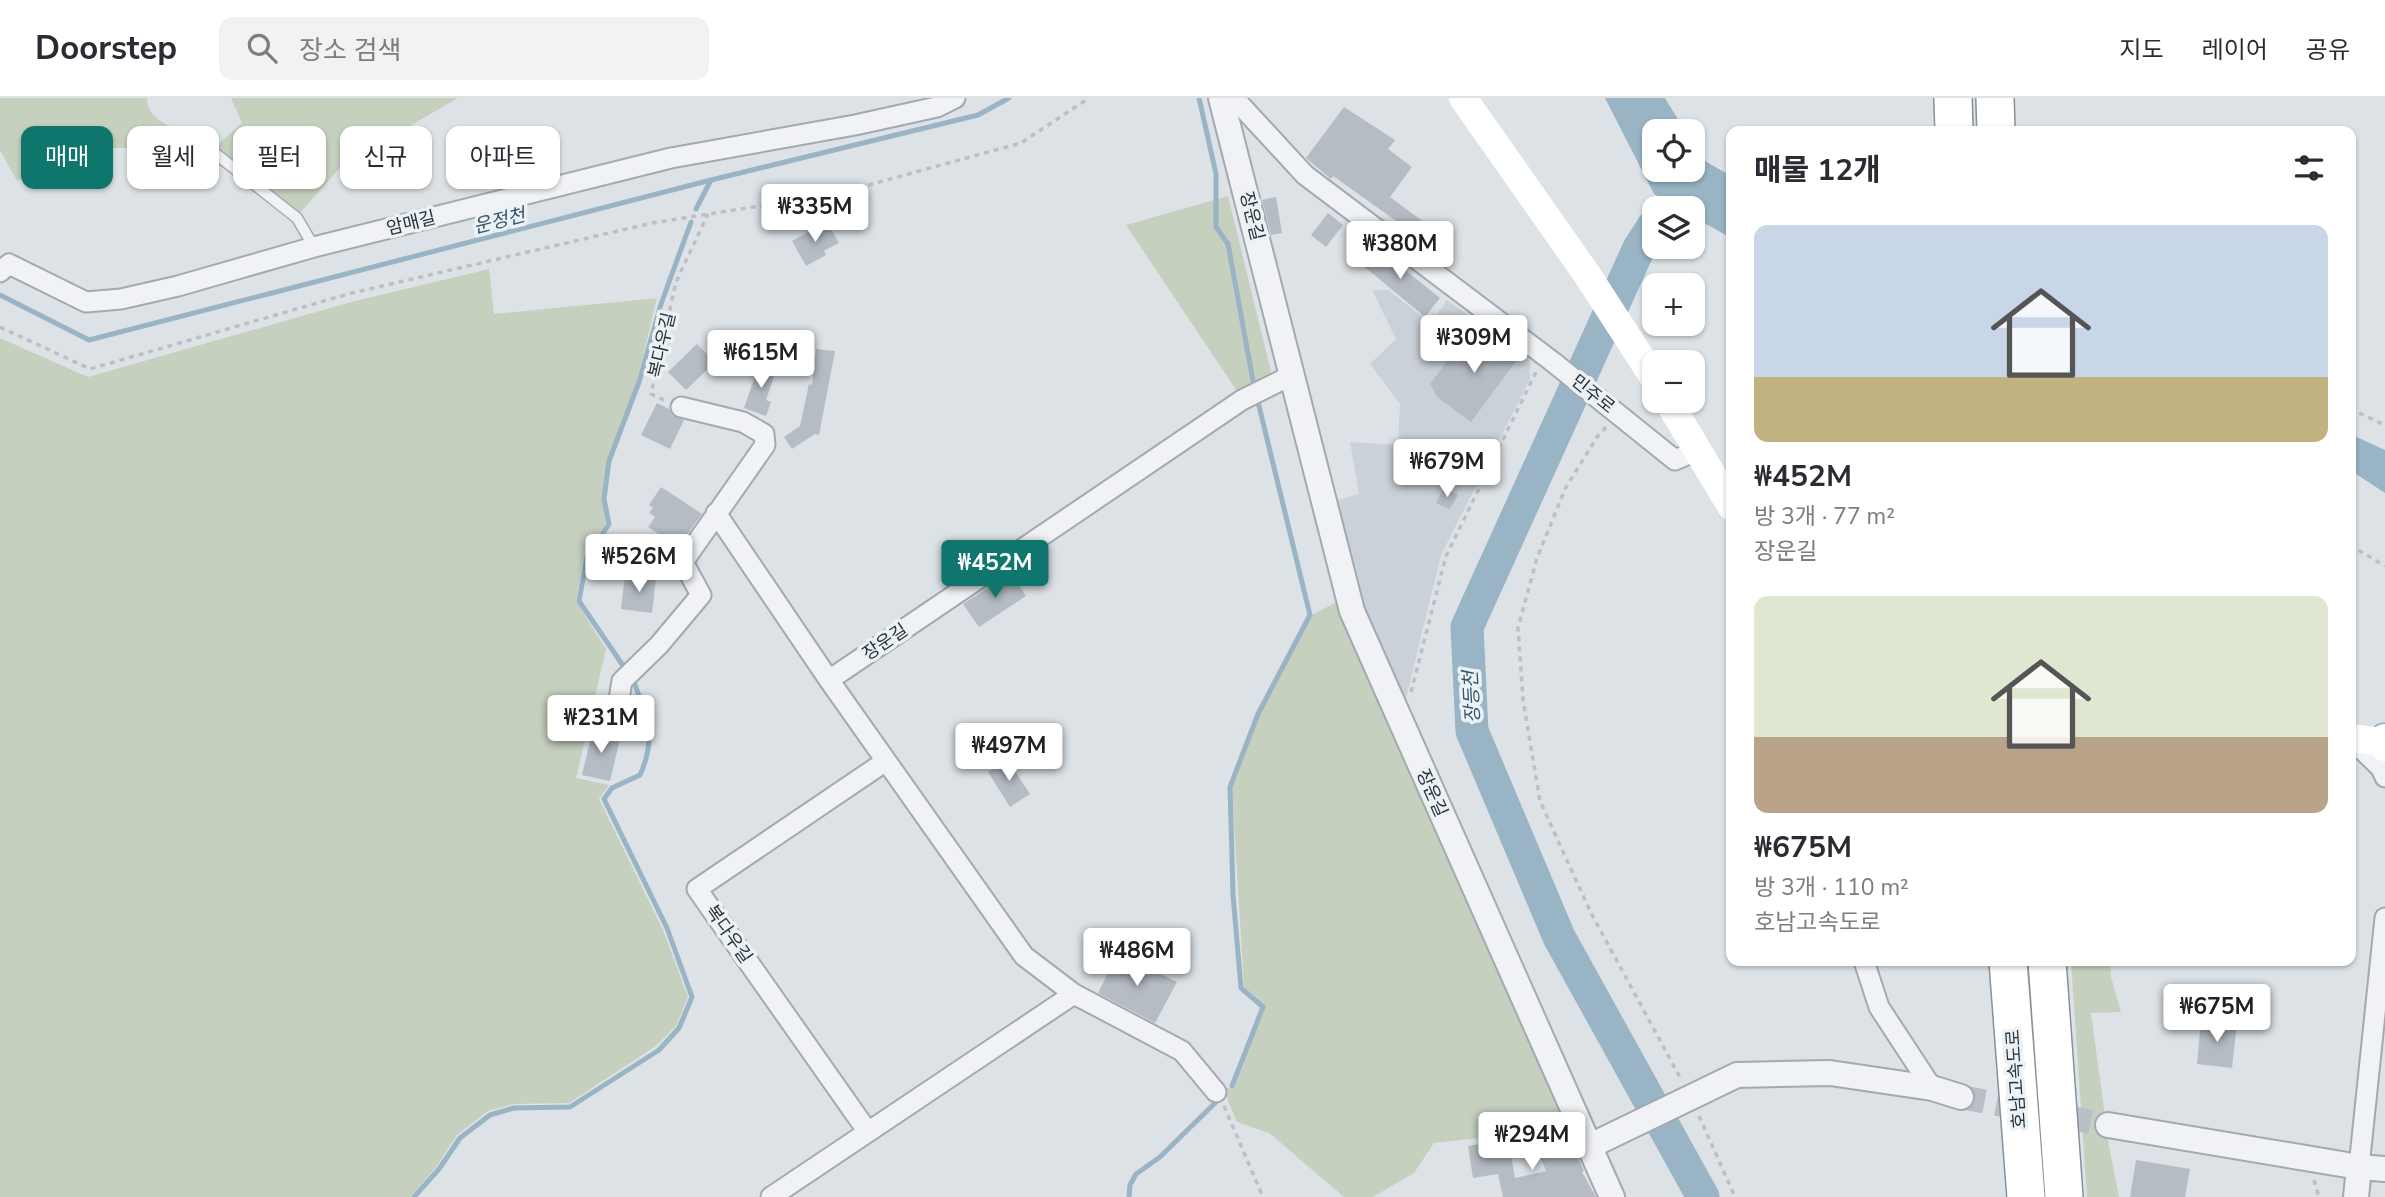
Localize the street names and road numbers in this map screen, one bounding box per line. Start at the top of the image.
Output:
street label: 장운길 [1234,189,1270,243]
street label: 암매길 [384,205,438,241]
street label: 복다우길 [643,310,681,380]
street label: 민주로 [1566,369,1620,419]
street label: 장운길 [858,618,912,666]
street label: 장운길 [1411,765,1453,821]
street label: 복다우길 [700,900,758,968]
street label: 호남고속도로 [2001,1029,2031,1129]

